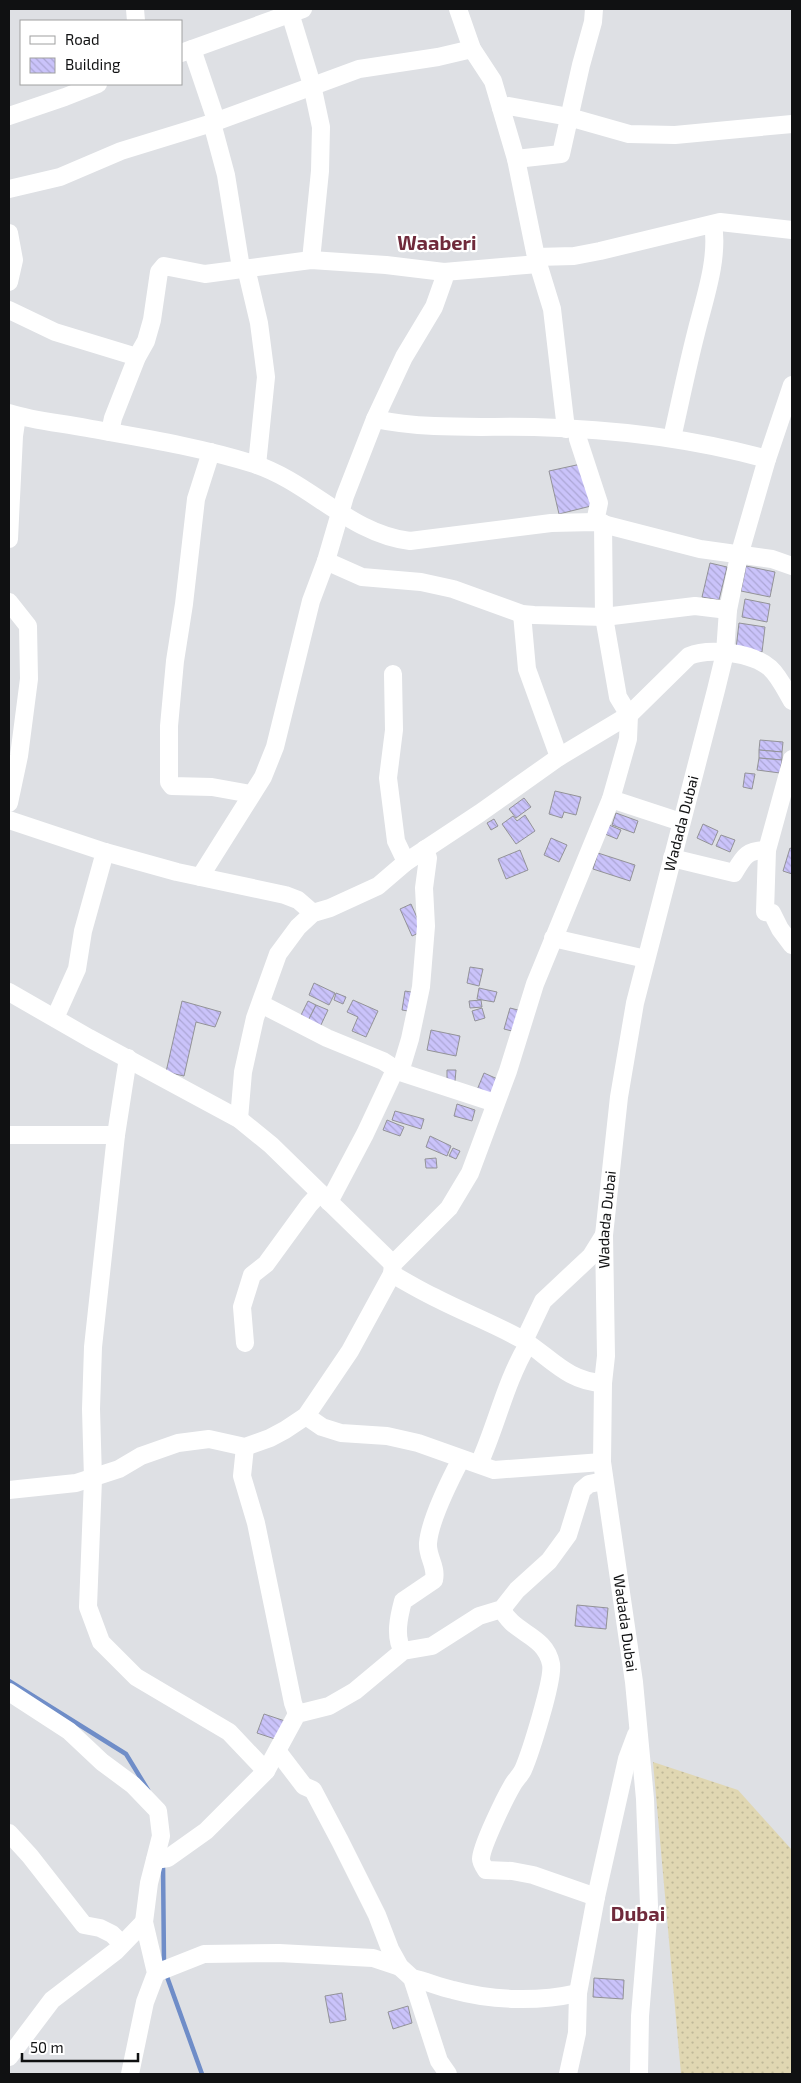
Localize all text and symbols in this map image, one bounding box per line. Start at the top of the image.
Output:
legend [20,20,182,85]
text: Road [65,30,100,48]
text: Building [65,55,121,73]
district label: Waaberi [397,230,477,254]
street label: Wadada Dubai [659,773,702,873]
street label: Wadada Dubai [594,1170,619,1269]
street label: Wadada Dubai [610,1573,642,1673]
district label: Dubai [611,1901,665,1925]
scale bar [22,2030,139,2062]
text: 50 m [30,2038,64,2056]

